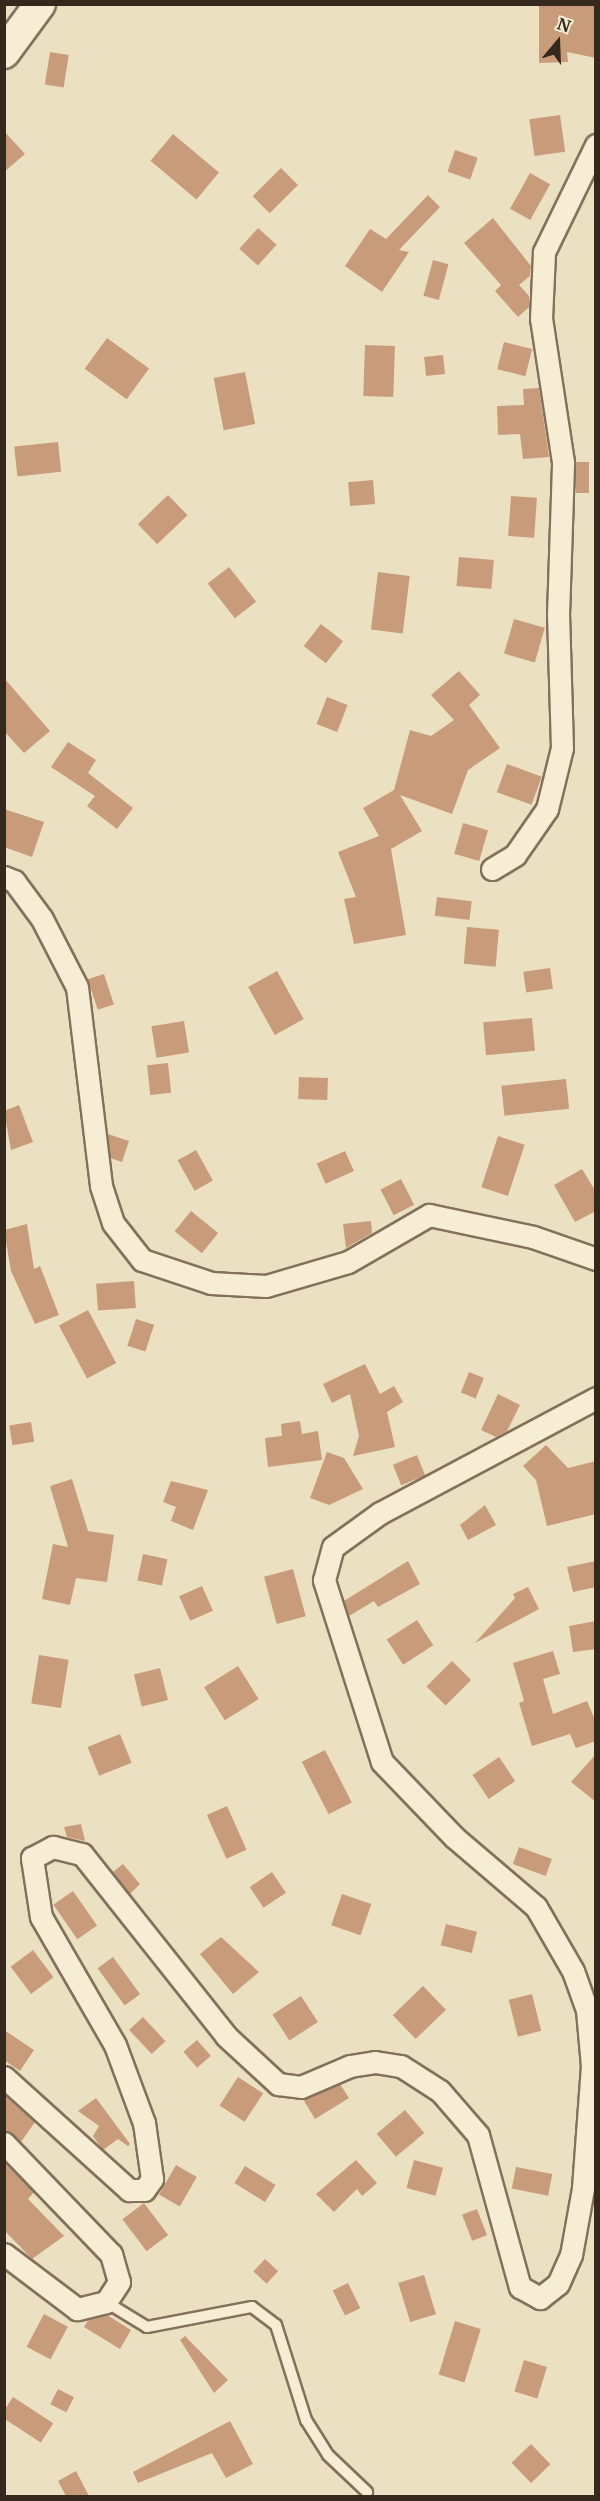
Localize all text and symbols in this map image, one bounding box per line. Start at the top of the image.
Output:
north arrow [528,12,588,72]
text: N [555,13,573,36]

